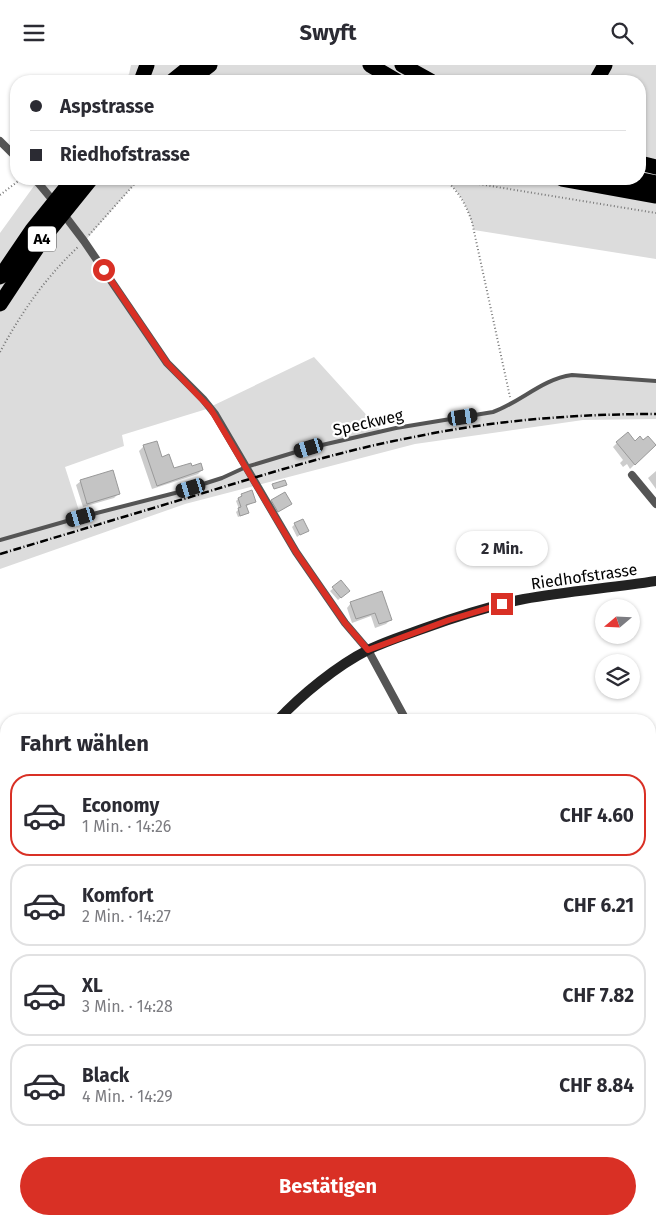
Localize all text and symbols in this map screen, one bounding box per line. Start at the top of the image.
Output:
icon: menu [20,19,48,47]
text: Swyft [300,19,356,46]
icon: search [608,19,636,47]
text: Aspstrasse [60,95,154,118]
text: Riedhofstrasse [60,143,190,166]
road number: A4 [28,227,56,251]
route start [93,259,115,281]
street label: Speckweg [331,405,406,440]
car [447,407,478,427]
car [292,436,325,460]
car [174,476,207,500]
car [64,506,97,528]
callout: 2 Min. [456,531,548,567]
text: 2 Min. [481,539,523,558]
street label: Riedhofstrasse [530,560,639,593]
route end [491,593,513,615]
north arrow [595,599,640,644]
map controls [595,599,640,699]
button: layers [595,654,640,699]
text: Fahrt wählen [20,730,149,757]
icon: car [22,793,67,838]
text: Economy [82,794,159,817]
text: CHF 4.60 [560,804,634,827]
text: 1 Min. · 14:26 [82,817,171,836]
icon: car [22,883,67,928]
text: Komfort [82,884,153,907]
text: CHF 6.21 [563,894,634,917]
text: 2 Min. · 14:27 [82,907,171,926]
icon: car [22,973,67,1018]
text: XL [82,974,103,997]
text: CHF 7.82 [563,984,634,1007]
text: 3 Min. · 14:28 [82,997,173,1016]
icon: car [22,1063,67,1108]
text: Black [82,1064,129,1087]
text: CHF 8.84 [559,1074,634,1097]
text: 4 Min. · 14:29 [82,1087,173,1106]
button: Bestätigen [20,1157,636,1215]

